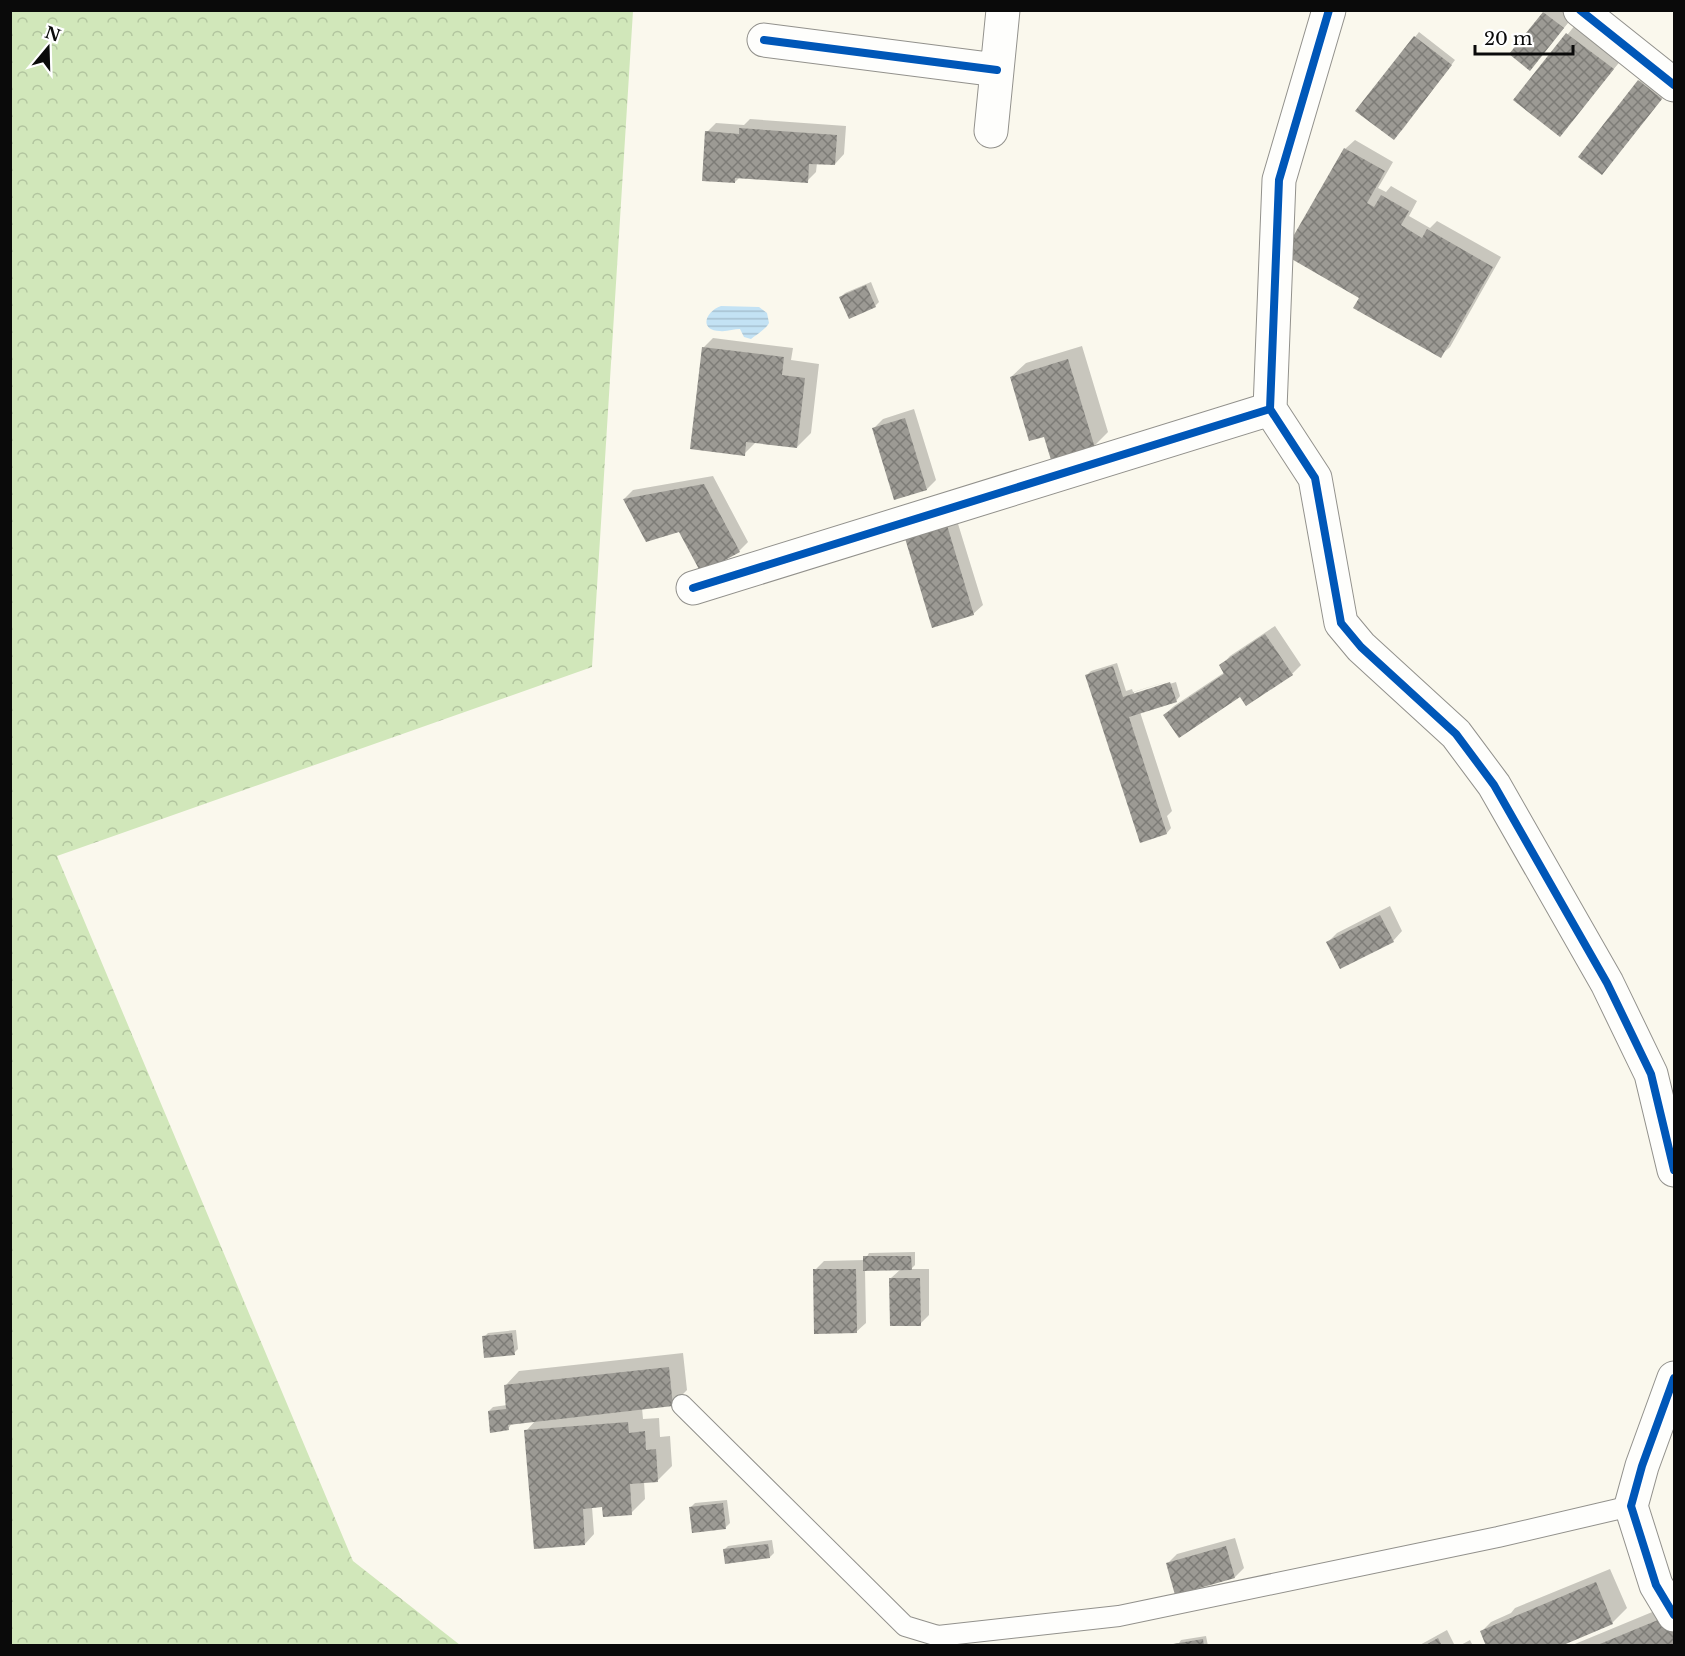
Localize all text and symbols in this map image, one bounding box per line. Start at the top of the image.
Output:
north arrow [18,18,78,78]
scale bar [1475,18,1572,56]
text: N [43,22,63,46]
text: 20 m [1484,28,1532,50]

